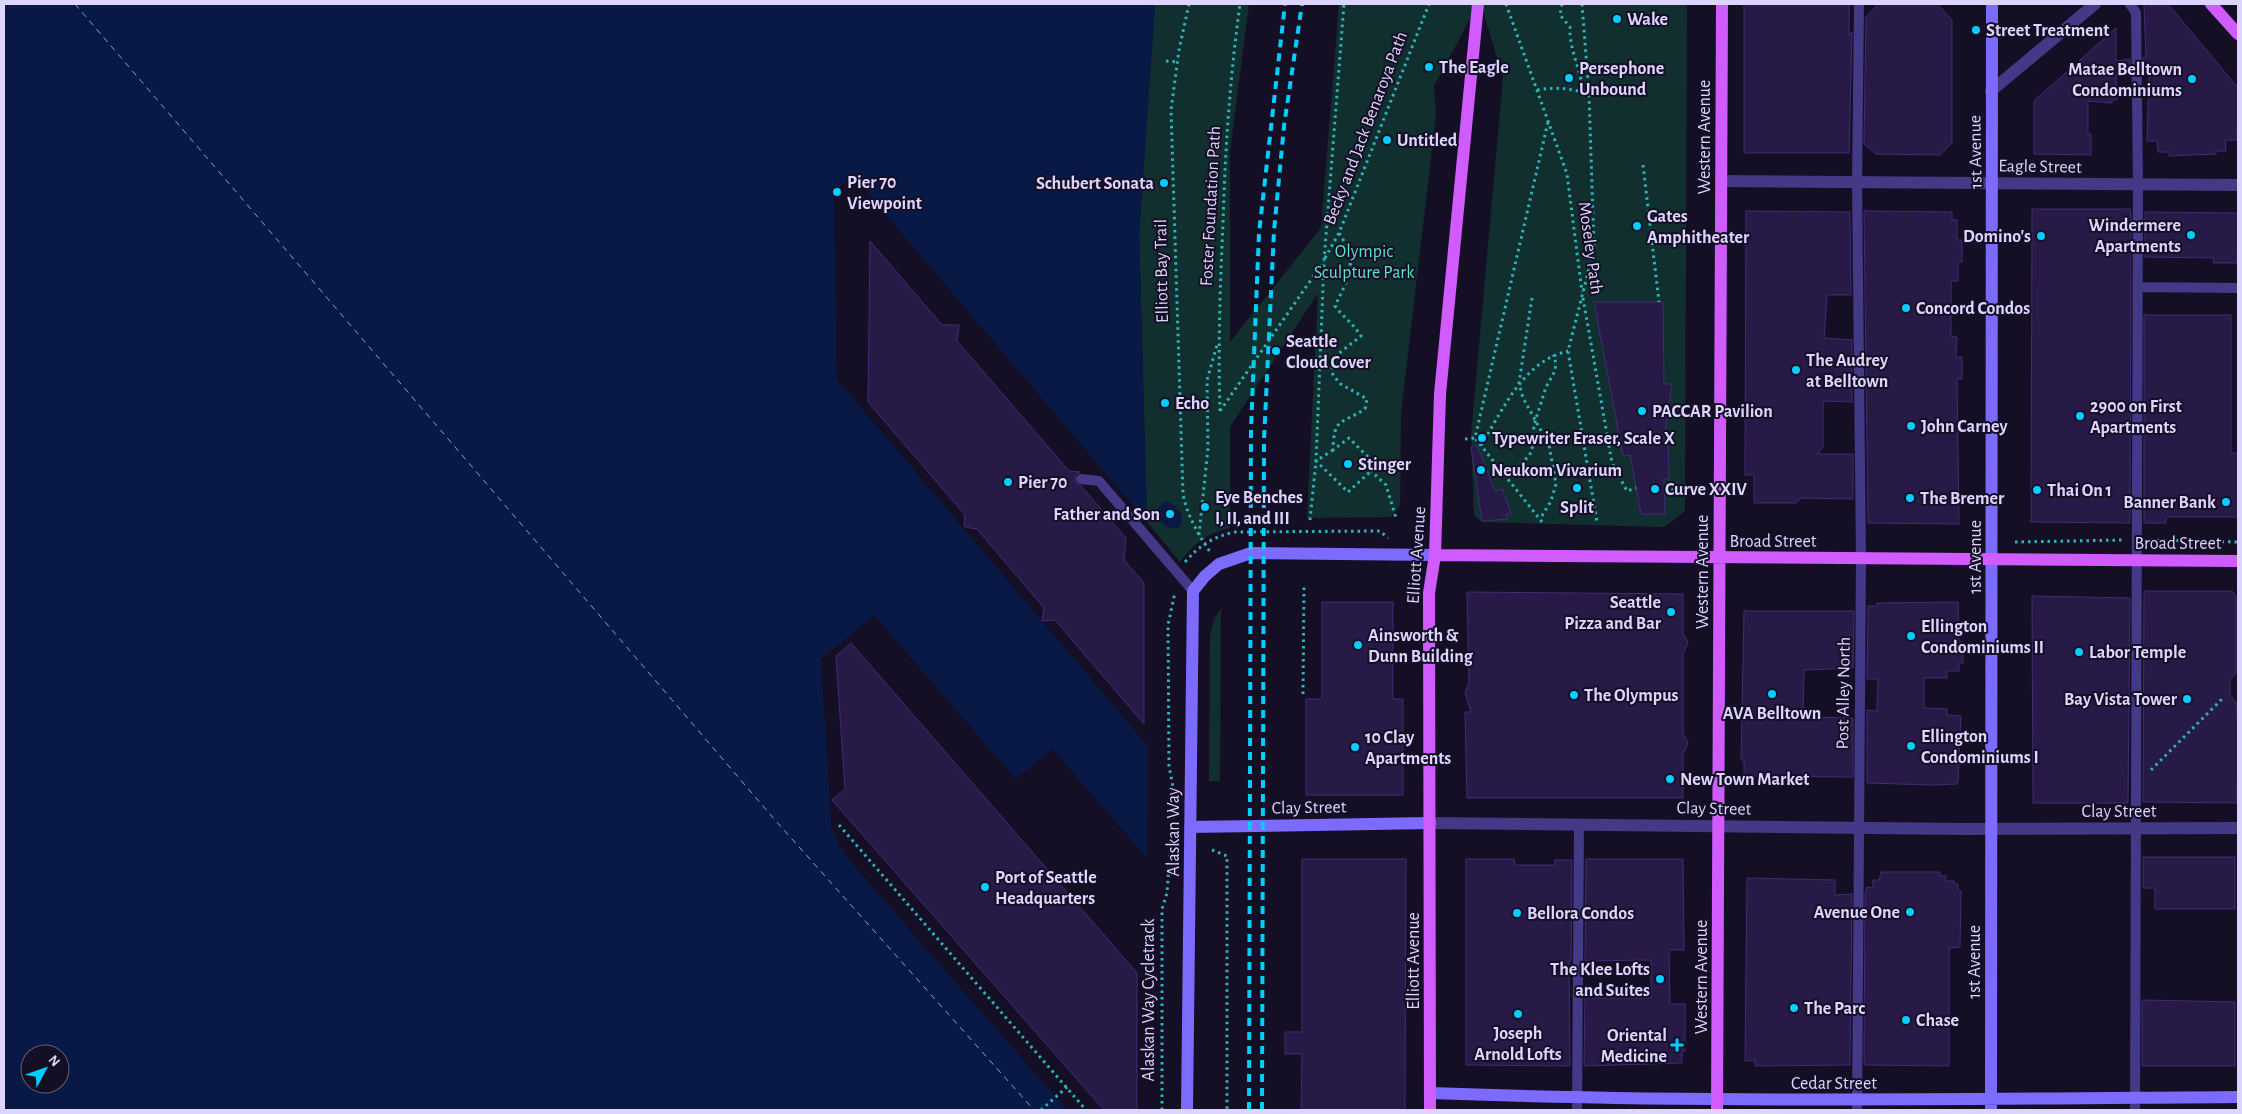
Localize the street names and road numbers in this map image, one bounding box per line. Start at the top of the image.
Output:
street label: Becky and Jack Benaroya Path [1321,29,1411,228]
street label: Western Avenue [1696,80,1714,194]
street label: 1st Avenue [1966,115,1986,189]
street label: Foster Foundation Path [1198,125,1224,287]
street label: Eagle Street [1998,157,2082,177]
street label: Moseley Path [1575,201,1605,296]
street label: Elliott Bay Trail [1152,219,1172,323]
street label: Elliott Avenue [1405,506,1429,604]
street label: Western Avenue [1694,515,1712,629]
street label: 1st Avenue [1967,520,1985,594]
street label: Broad Street [1729,533,1817,551]
street label: Broad Street [2134,535,2222,553]
street label: Post Alley North [1834,637,1854,749]
street label: Alaskan Way [1165,787,1183,876]
street label: Clay Street [1271,798,1347,818]
street label: Clay Street [1676,799,1752,819]
street label: Clay Street [2082,803,2157,821]
street label: Elliott Avenue [1405,912,1423,1010]
street label: Alaskan Way Cycletrack [1140,918,1158,1082]
street label: Western Avenue [1693,920,1711,1034]
street label: 1st Avenue [1966,925,1984,999]
street label: Cedar Street [1791,1075,1877,1093]

